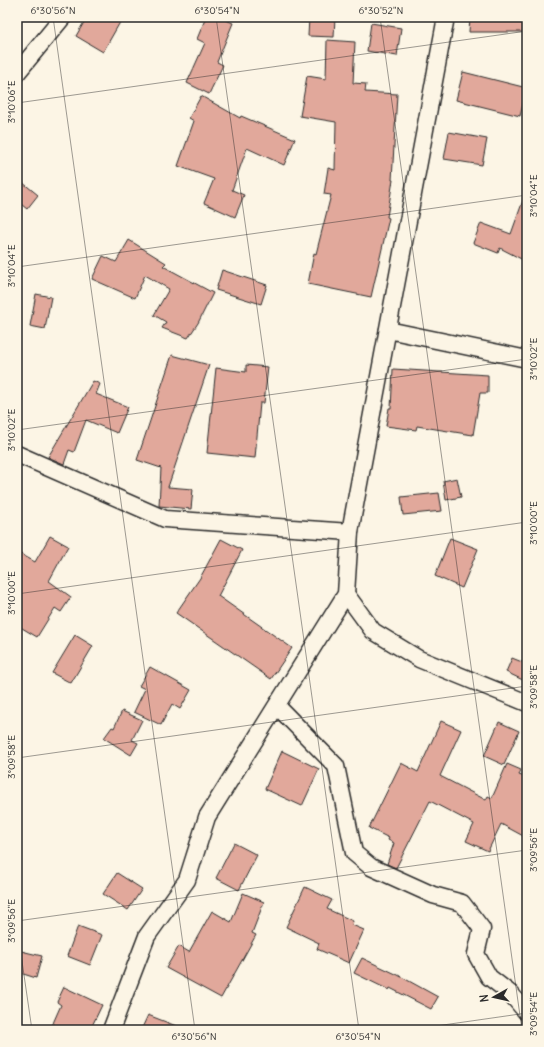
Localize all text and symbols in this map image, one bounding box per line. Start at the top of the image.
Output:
text: 6°30'56"N [30,4,76,17]
text: 6°30'54"N [194,4,240,17]
text: 6°30'52"N [359,4,403,17]
text: 3°10'06"E [5,80,18,124]
text: 3°10'04"E [527,174,540,218]
text: 3°10'04"E [5,244,18,288]
text: 3°10'02"E [527,337,540,380]
text: 3°10'02"E [5,408,18,451]
text: 3°10'00"E [527,501,540,545]
text: 3°10'00"E [5,571,18,615]
text: 3°09'58"E [527,665,540,709]
text: 3°09'58"E [5,735,18,779]
text: 3°09'56"E [527,828,540,872]
text: 3°09'56"E [5,899,18,943]
north arrow [474,977,514,1017]
text: 3°09'54"E [527,992,540,1036]
text: N [477,994,492,1003]
text: 6°30'56"N [171,1030,217,1043]
text: 6°30'54"N [335,1030,381,1043]

